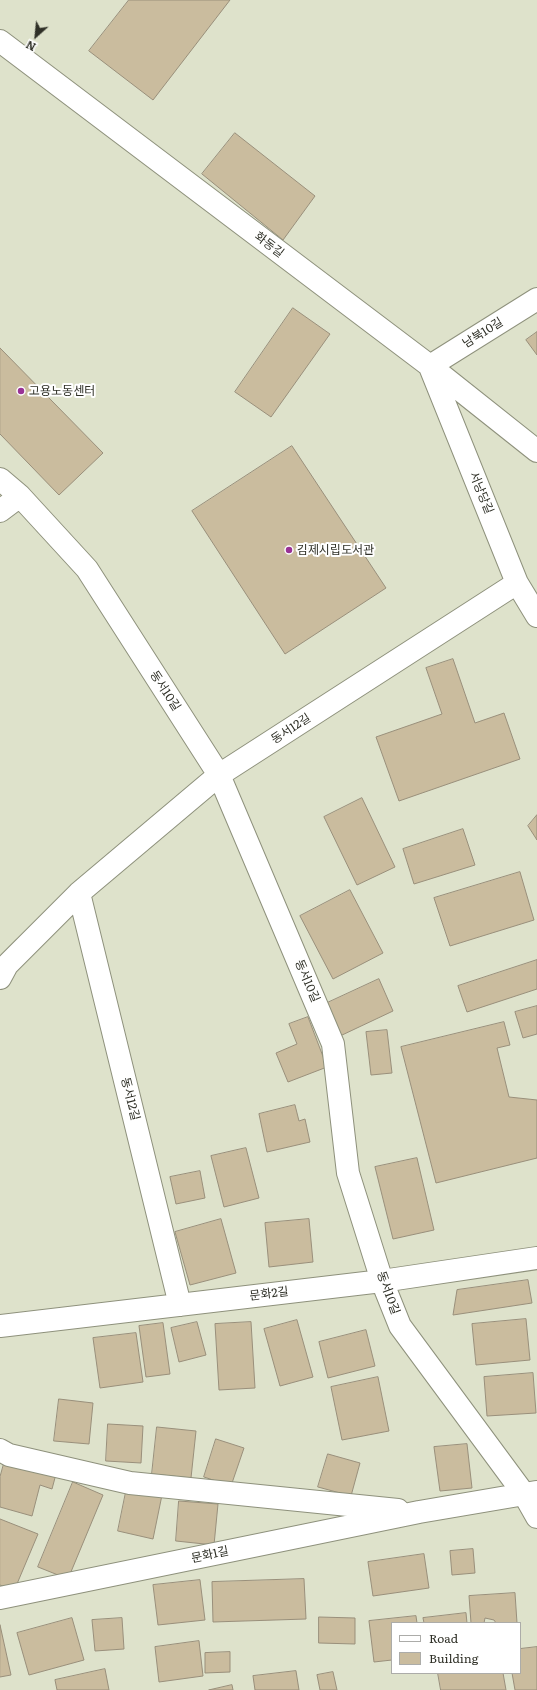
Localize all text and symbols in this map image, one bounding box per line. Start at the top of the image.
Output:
north arrow [16,16,56,56]
text: N [23,37,38,56]
street label: 화동길 [251,229,287,261]
street label: 남북10길 [460,315,506,351]
place label: 고용노동센터 [29,384,95,398]
marker: 고용노동센터 [16,386,26,396]
street label: 서낭당길 [466,470,496,516]
place label: 김제시립도서관 [297,543,374,557]
marker: 김제시립도서관 [284,545,294,555]
street label: 동서10길 [147,668,183,714]
street label: 동서12길 [269,711,313,747]
street label: 동서10길 [292,958,322,1004]
street label: 동서12길 [118,1076,142,1122]
street label: 동서10길 [374,1269,402,1317]
street label: 문화2길 [249,1284,289,1304]
street label: 문화1길 [190,1544,230,1566]
legend [391,1622,521,1674]
text: Road [429,1629,458,1647]
text: Building [429,1649,478,1667]

